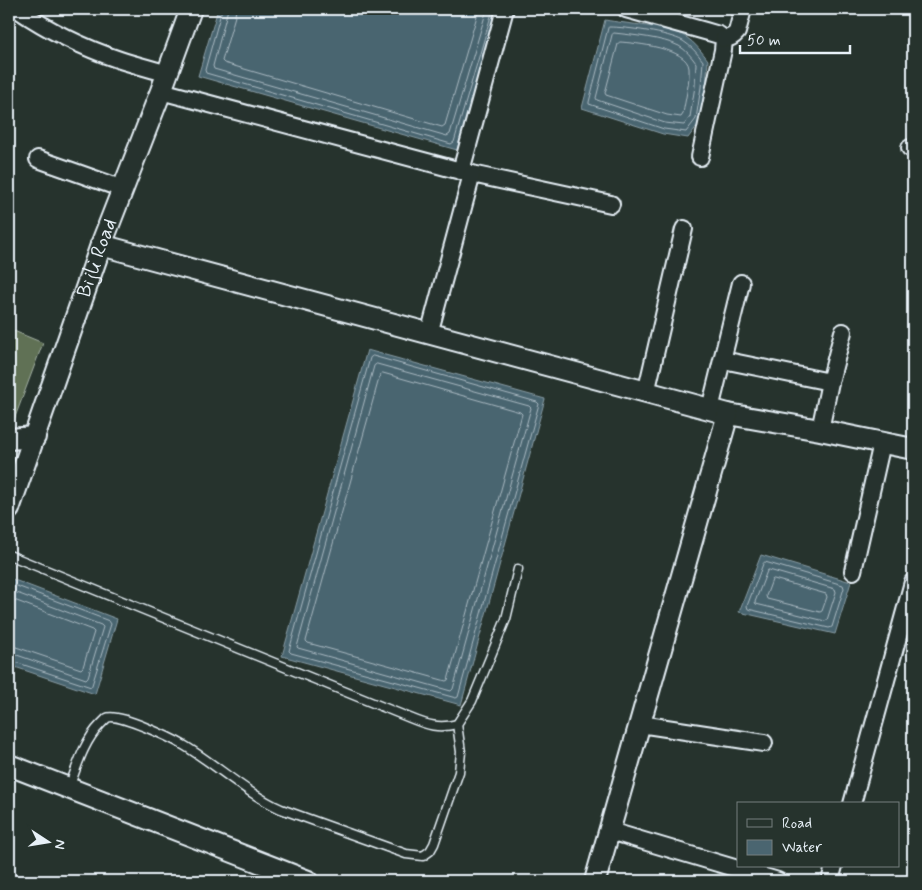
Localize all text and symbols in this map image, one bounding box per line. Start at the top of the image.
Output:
scale bar [740,22,850,54]
text: 50 m [747,31,781,51]
street label: Bijli Road [70,214,124,301]
legend [737,802,900,868]
text: Road [782,814,812,834]
north arrow [22,818,72,868]
text: N [50,838,70,851]
text: Water [782,838,822,858]

